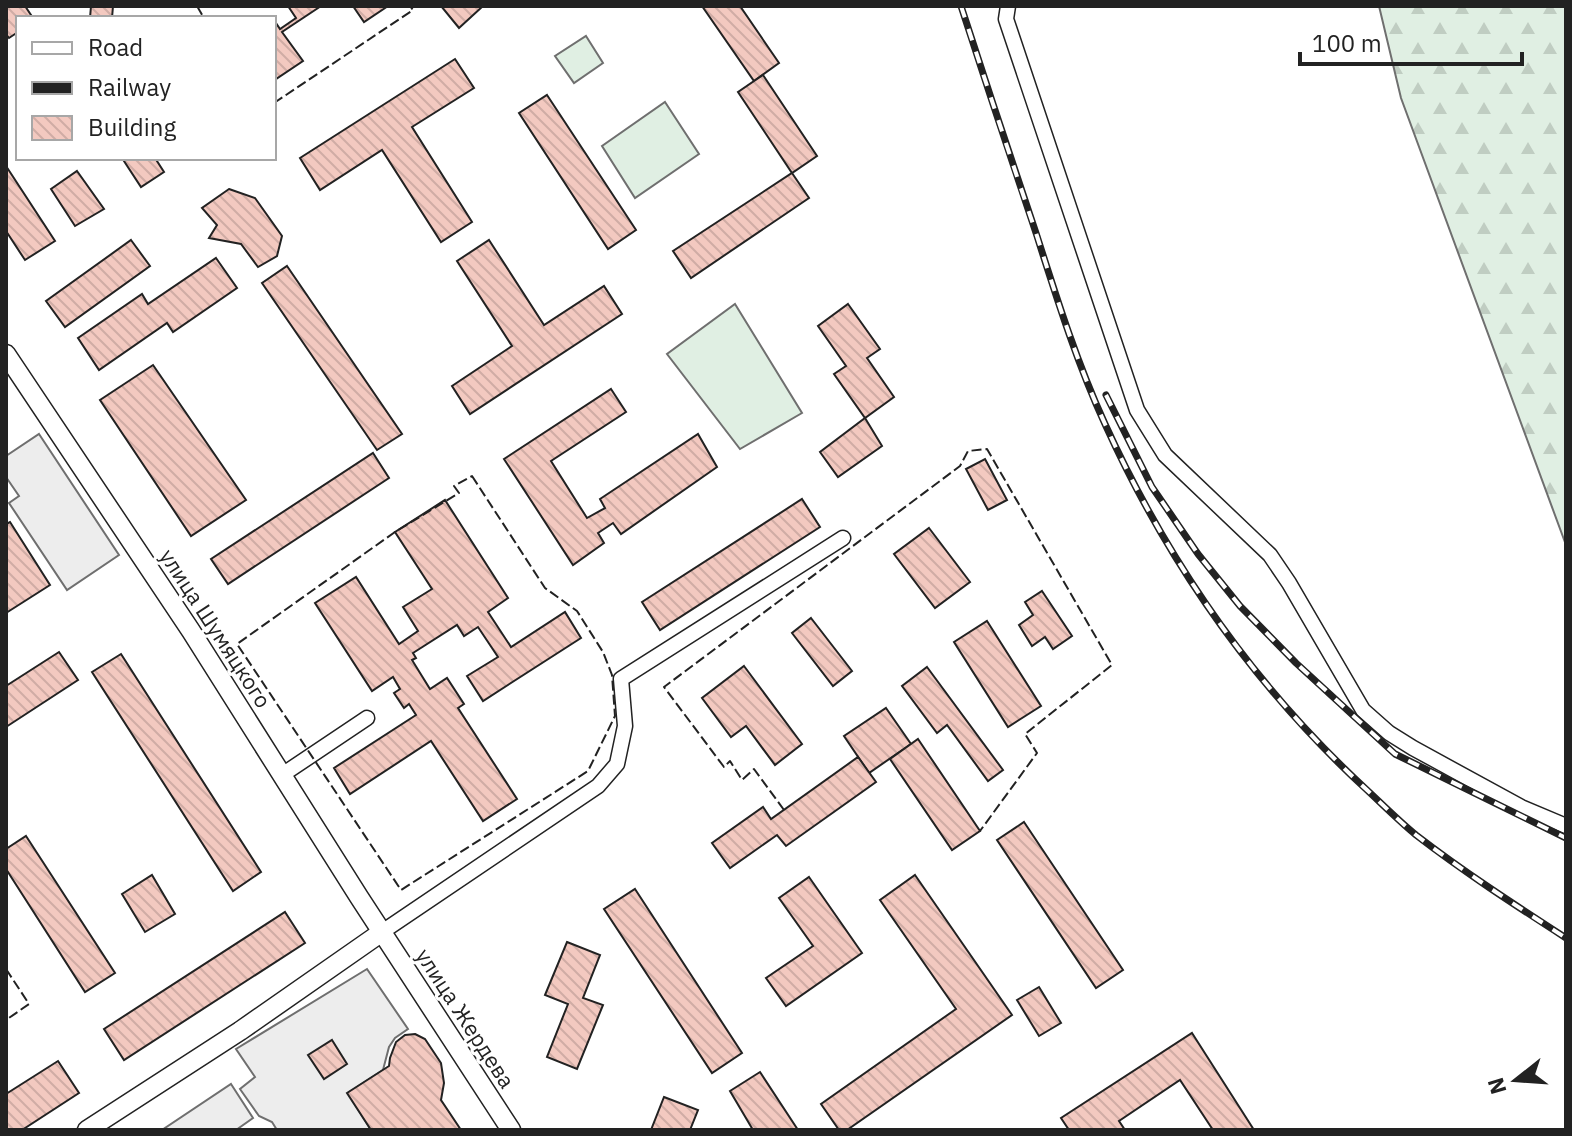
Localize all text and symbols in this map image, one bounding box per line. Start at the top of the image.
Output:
legend [16,16,276,160]
scale bar [1300,16,1522,66]
text: 100 m [1312,27,1382,59]
text: Road [88,31,143,63]
text: Railway [88,71,171,103]
text: Building [88,111,176,143]
street label: улица Шумяцкого [154,543,278,713]
street label: улица Жердева [410,943,522,1094]
north arrow [1476,1040,1556,1120]
text: N [1480,1074,1513,1098]

